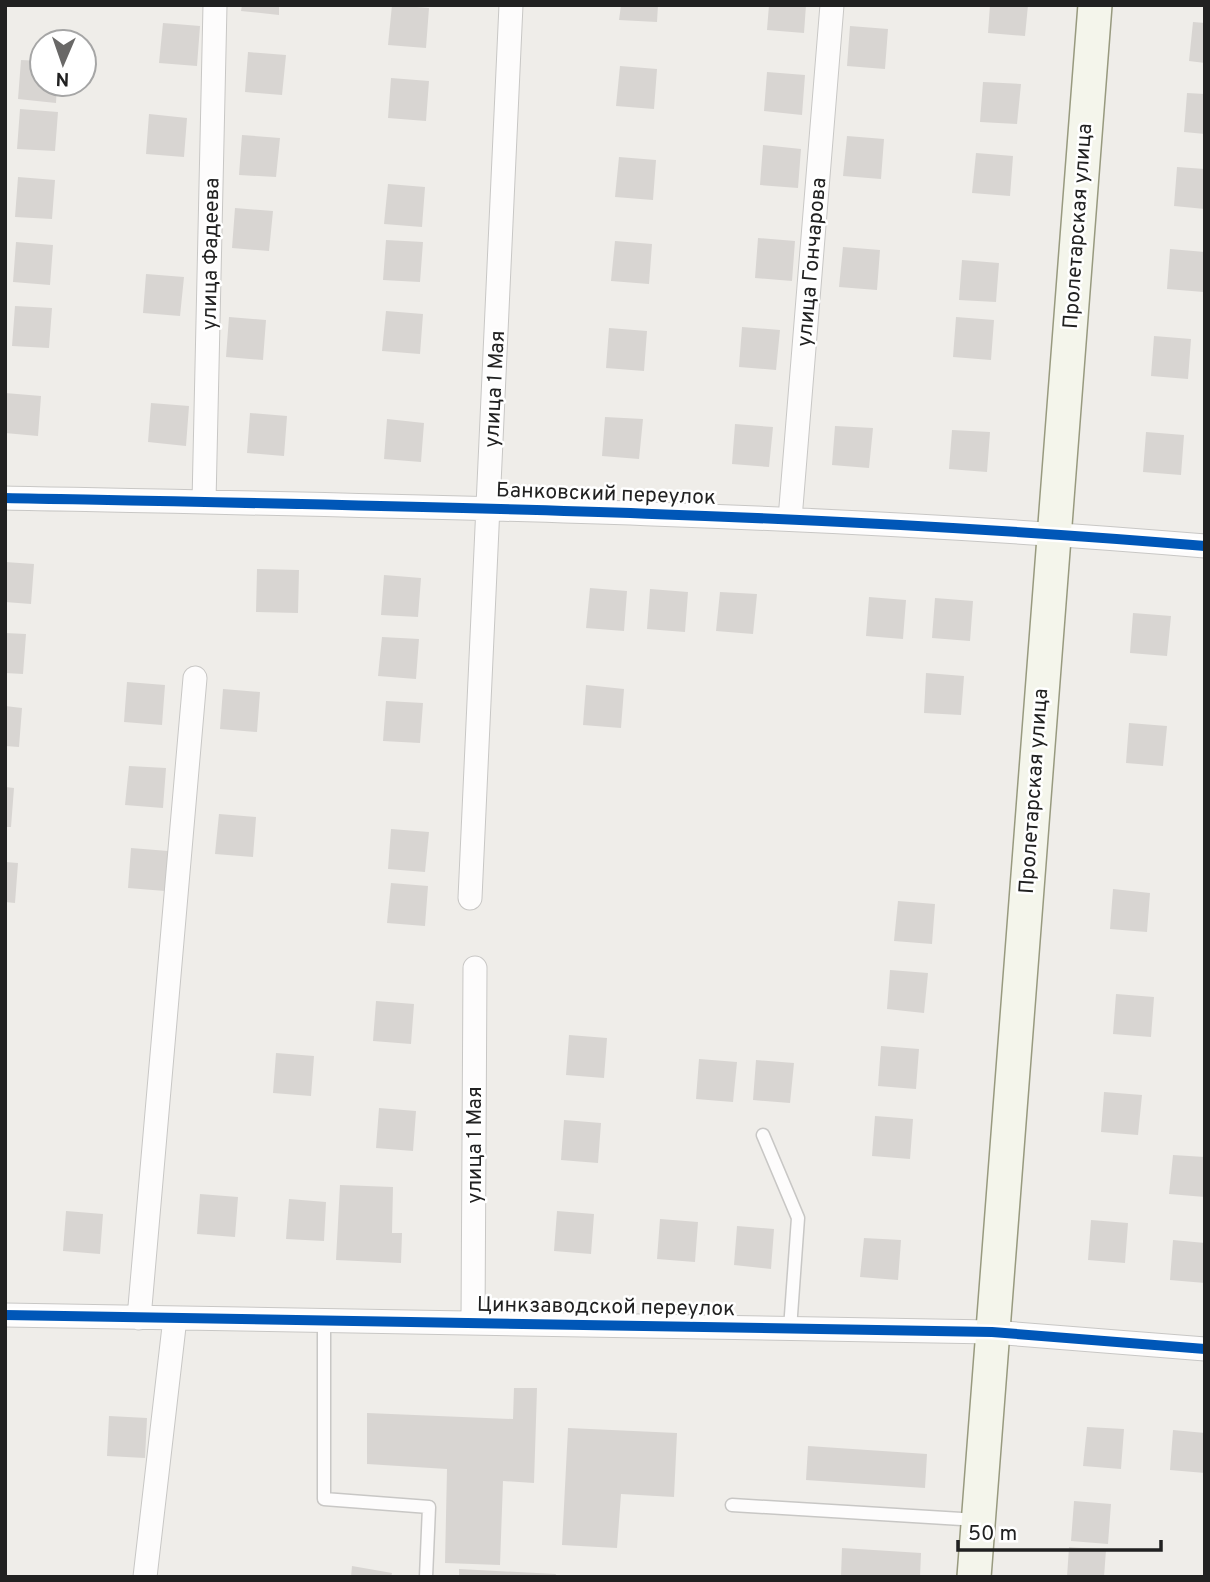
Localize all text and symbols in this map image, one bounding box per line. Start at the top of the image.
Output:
north arrow [28,28,98,98]
text: N [55,66,70,90]
street label: Пролетарская улица [1058,122,1099,330]
street label: улица Гончарова [792,176,833,348]
street label: улица Фадеева [197,177,226,331]
street label: улица 1 Мая [479,330,512,448]
street label: Банковский переулок [495,477,716,512]
street label: Пролетарская улица [1014,687,1055,895]
street label: улица 1 Мая [462,1086,489,1204]
street label: Цинкзаводской переулок [477,1292,735,1323]
scale bar [958,1508,1161,1552]
text: 50 m [968,1521,1017,1548]

